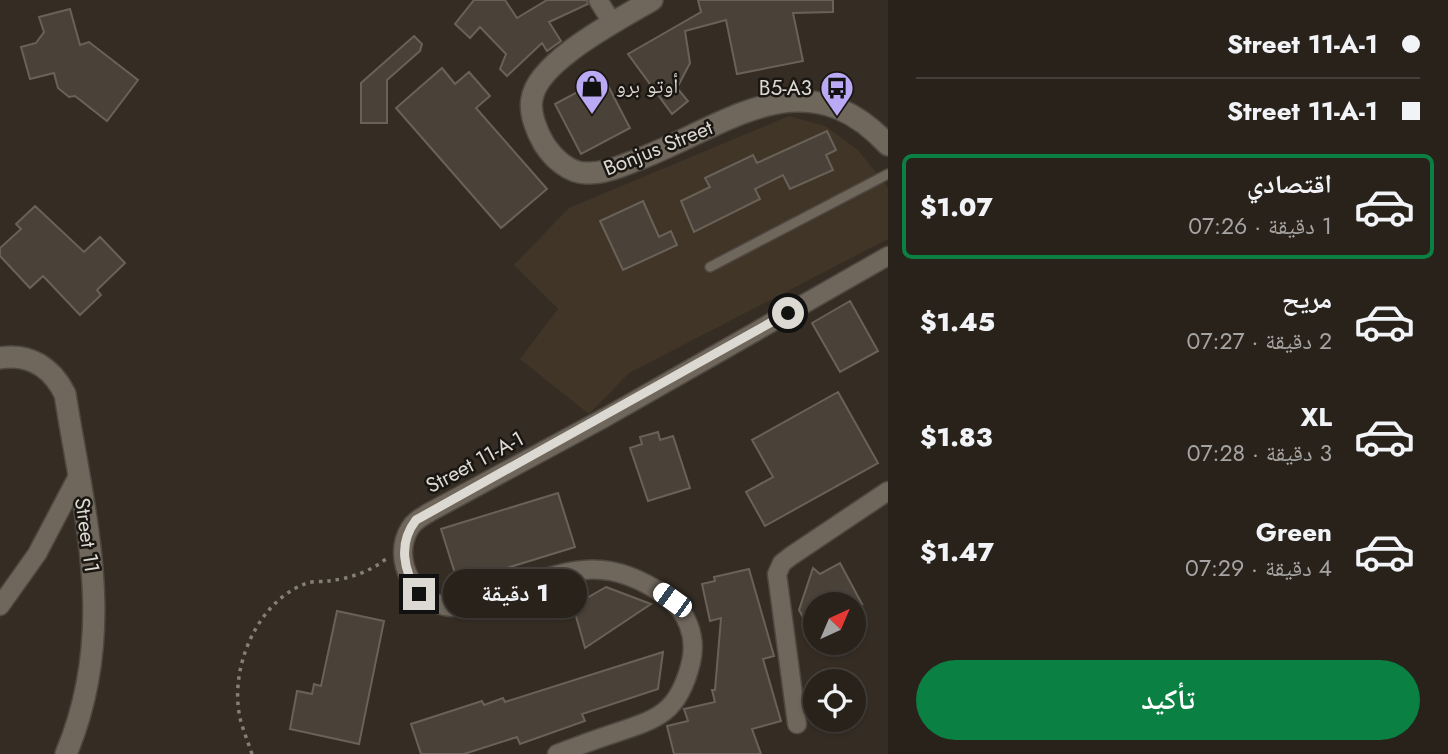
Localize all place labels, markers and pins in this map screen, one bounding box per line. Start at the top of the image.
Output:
shop icon: أوتو برو [573,67,611,116]
bus stop icon: B5-A3 [818,69,856,118]
place label: أوتو برو [616,71,678,101]
place label: B5-A3 [759,73,812,103]

